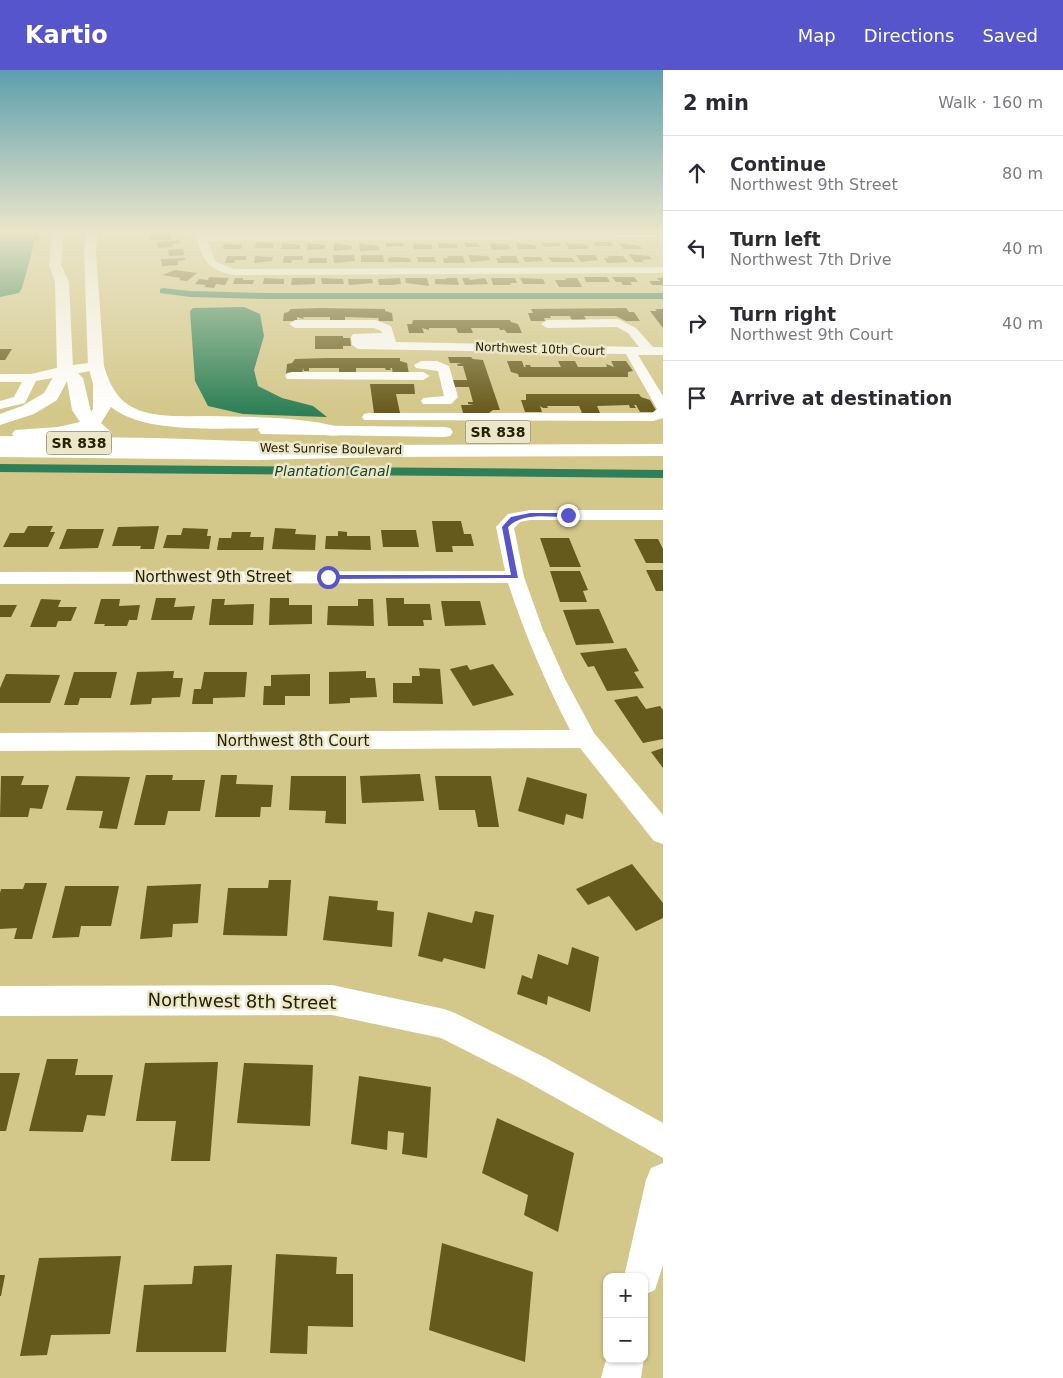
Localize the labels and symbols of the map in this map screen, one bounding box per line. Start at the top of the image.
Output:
street label: Northwest 10th Court [475,340,605,358]
road number: SR 838 [466,421,530,444]
road number: SR 838 [46,432,112,454]
street label: West Sunrise Boulevard [260,441,402,457]
water label: Plantation Canal [275,463,390,479]
route end [557,504,580,527]
route start [317,566,340,589]
street label: Northwest 9th Street [134,568,292,586]
street label: Northwest 8th Court [217,732,370,750]
street label: Northwest 8th Street [148,989,336,1013]

